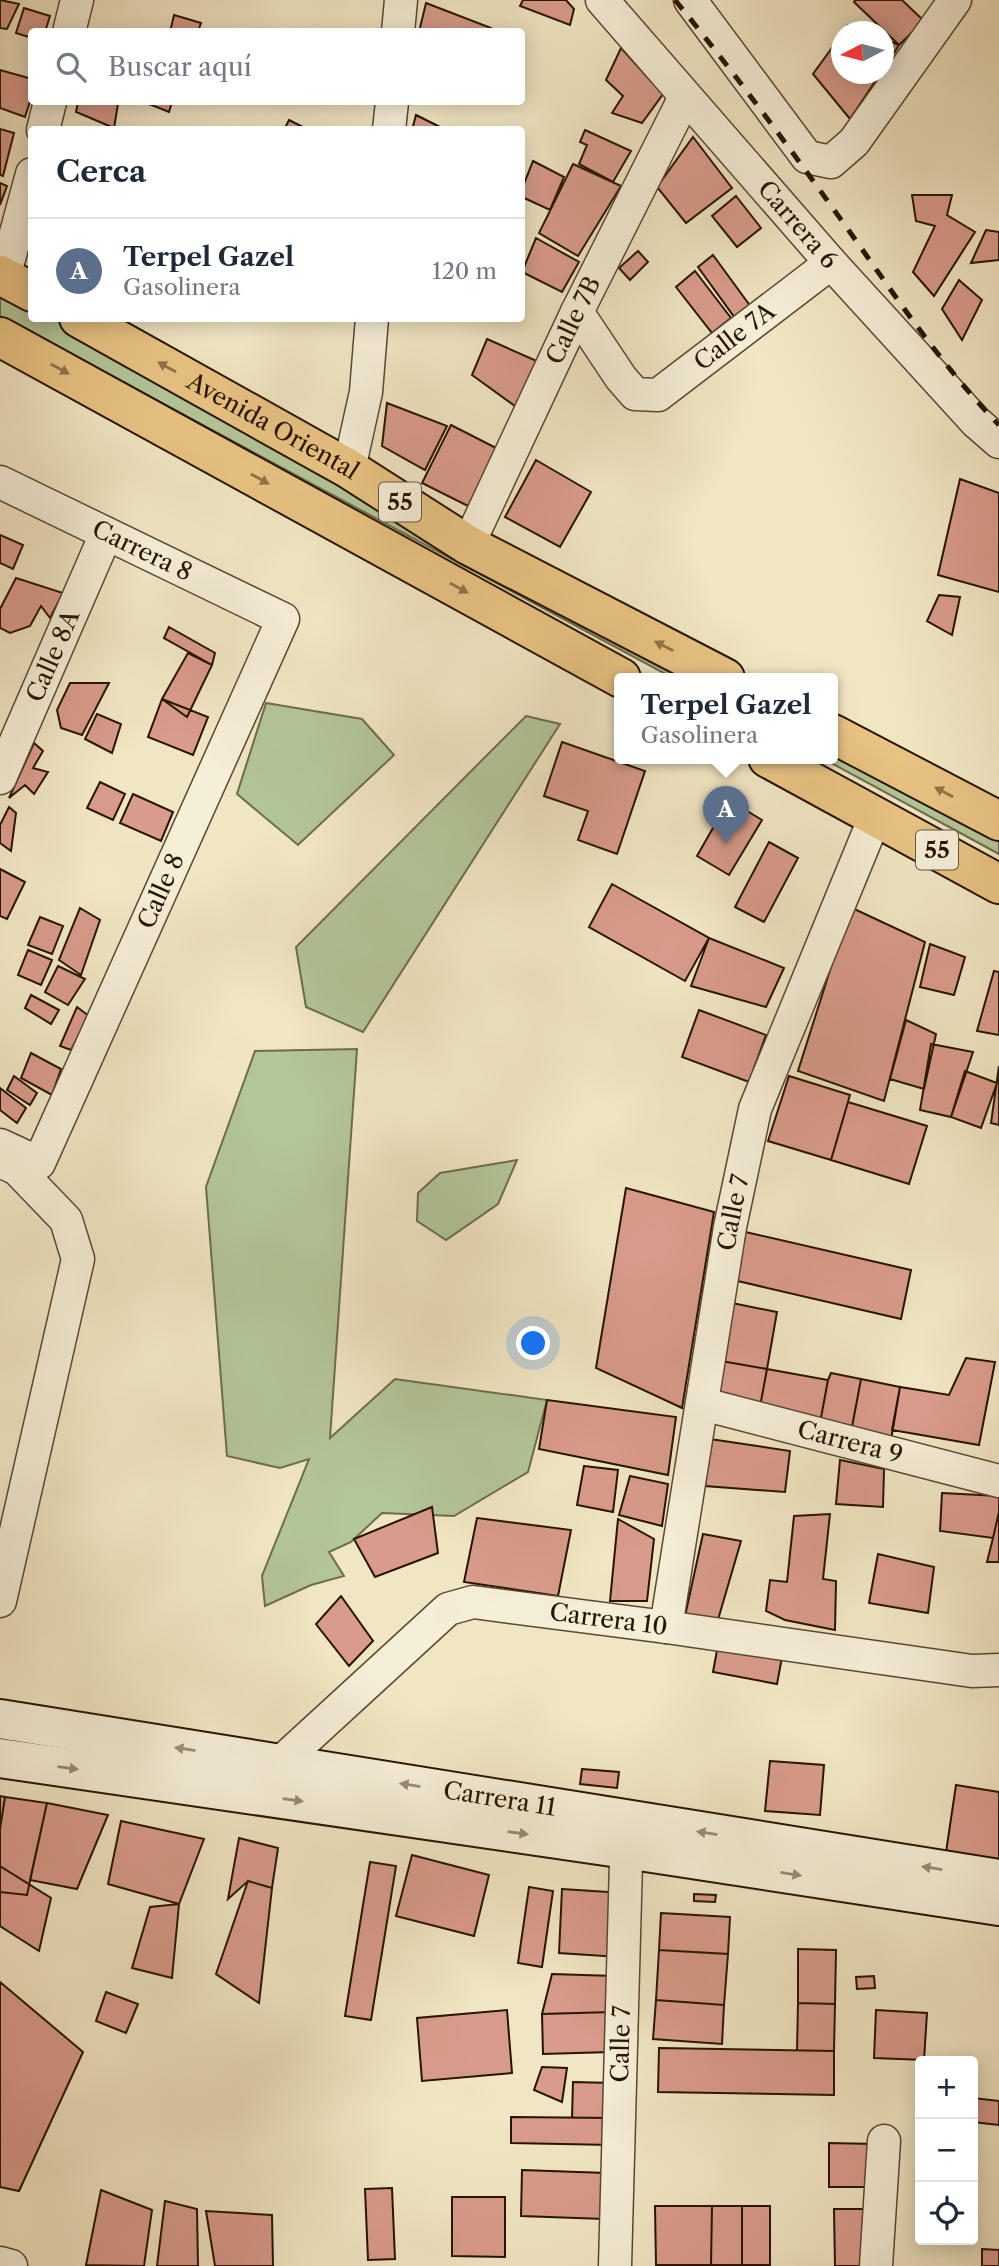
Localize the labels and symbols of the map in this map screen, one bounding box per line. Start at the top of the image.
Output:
north arrow [831,21,894,84]
street label: Carrera 6 [752,174,844,274]
street label: Calle 7B [540,272,606,369]
street label: Calle 7A [688,295,781,376]
one-way arrow [157,362,177,373]
one-way arrow [50,363,70,375]
street label: Avenida Oriental [181,366,364,485]
one-way arrow [250,473,269,485]
road number: 55 [379,482,421,522]
street label: Carrera 8 [88,514,197,587]
one-way arrow [449,582,469,594]
street label: Calle 8A [20,604,86,706]
one-way arrow [654,641,674,652]
pin: A [703,786,749,844]
one-way arrow [934,786,954,798]
road number: 55 [916,830,958,870]
street label: Calle 8 [131,849,190,933]
street label: Calle 7 [711,1171,755,1253]
your location [516,1326,550,1360]
street label: Carrera 9 [795,1414,906,1469]
street label: Carrera 10 [548,1597,669,1641]
one-way arrow [174,1743,196,1754]
one-way arrow [57,1762,79,1773]
street label: Carrera 11 [441,1775,558,1822]
one-way arrow [399,1779,421,1790]
one-way arrow [282,1795,304,1806]
one-way arrow [507,1827,529,1838]
one-way arrow [696,1827,718,1838]
one-way arrow [920,1862,942,1873]
one-way arrow [780,1869,802,1880]
street label: Calle 7 [605,2005,636,2083]

